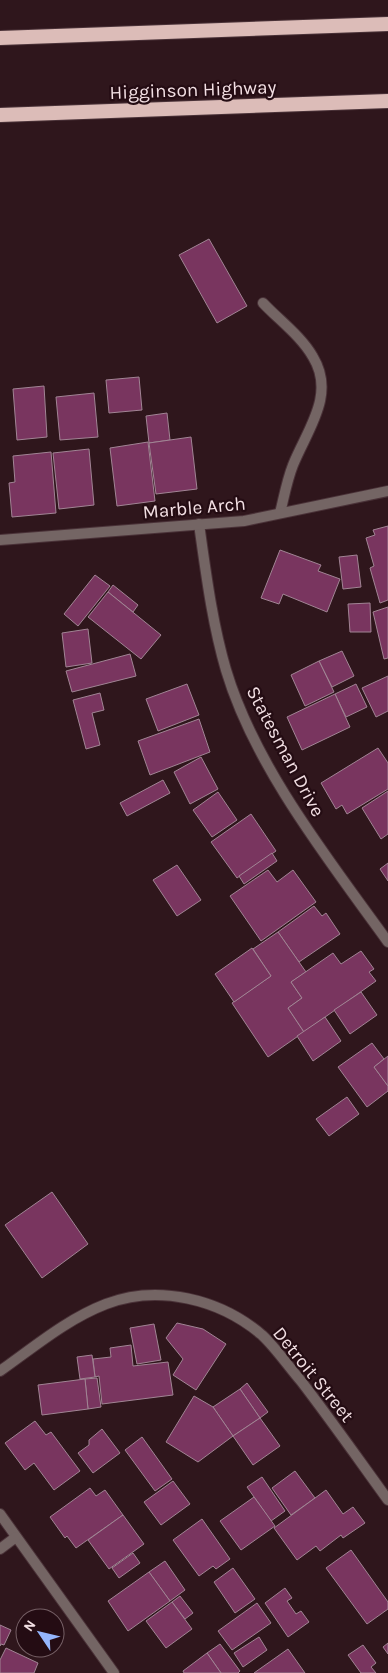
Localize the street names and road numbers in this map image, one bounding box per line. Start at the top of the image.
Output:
street label: Higginson Highway [109,76,277,104]
street label: Marble Arch [142,493,247,523]
street label: Statesman Drive [241,682,329,820]
street label: Detroit Street [268,1323,358,1427]

